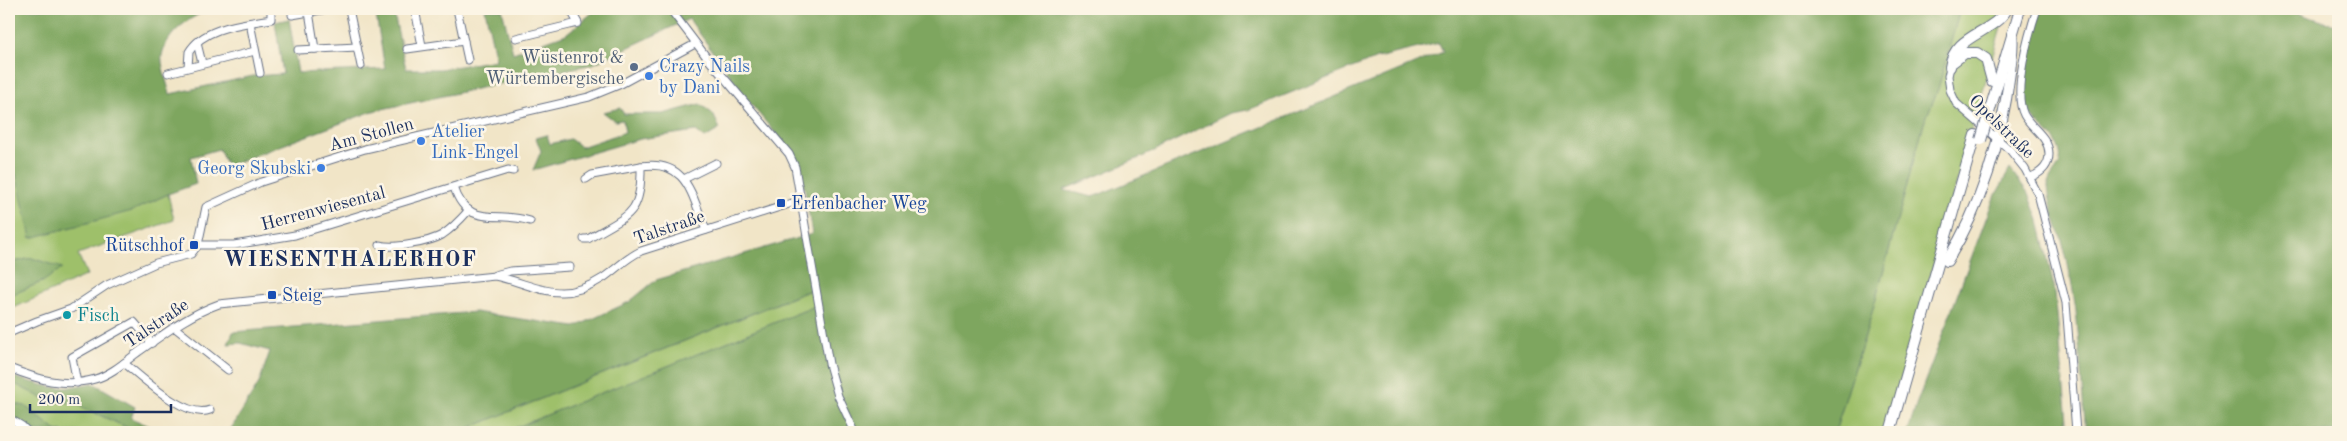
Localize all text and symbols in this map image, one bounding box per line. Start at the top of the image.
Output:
place label: Wüstenrot & Würtembergische [486,49,624,88]
place label: Crazy Nails by Dani [659,58,750,97]
marker: Wüstenrot & Würtembergische [628,61,640,73]
marker: Crazy Nails by Dani [643,70,655,82]
street label: Opelstraße [1965,91,2037,162]
street label: Am Stollen [327,115,416,155]
place label: Atelier Link-Engel [431,123,519,162]
marker: Atelier Link-Engel [415,135,427,147]
place label: Georg Skubski [197,160,311,178]
marker: Georg Skubski [315,162,327,174]
street label: Herrenwiesental [259,184,388,234]
place label: Erfenbacher Weg [791,195,927,213]
marker: Erfenbacher Weg [775,197,787,209]
street label: Talstraße [631,207,707,248]
place label: Rütschhof [105,237,185,255]
marker: Rütschhof [188,239,200,251]
district label: WIESENTHALERHOF [223,249,477,271]
place label: Steig [282,287,323,305]
marker: Steig [266,289,278,301]
street label: Talstraße [121,296,192,352]
place label: Fisch [77,307,120,325]
marker: Fisch [61,309,73,321]
scale bar [30,381,171,413]
text: 200 m [38,393,80,408]

